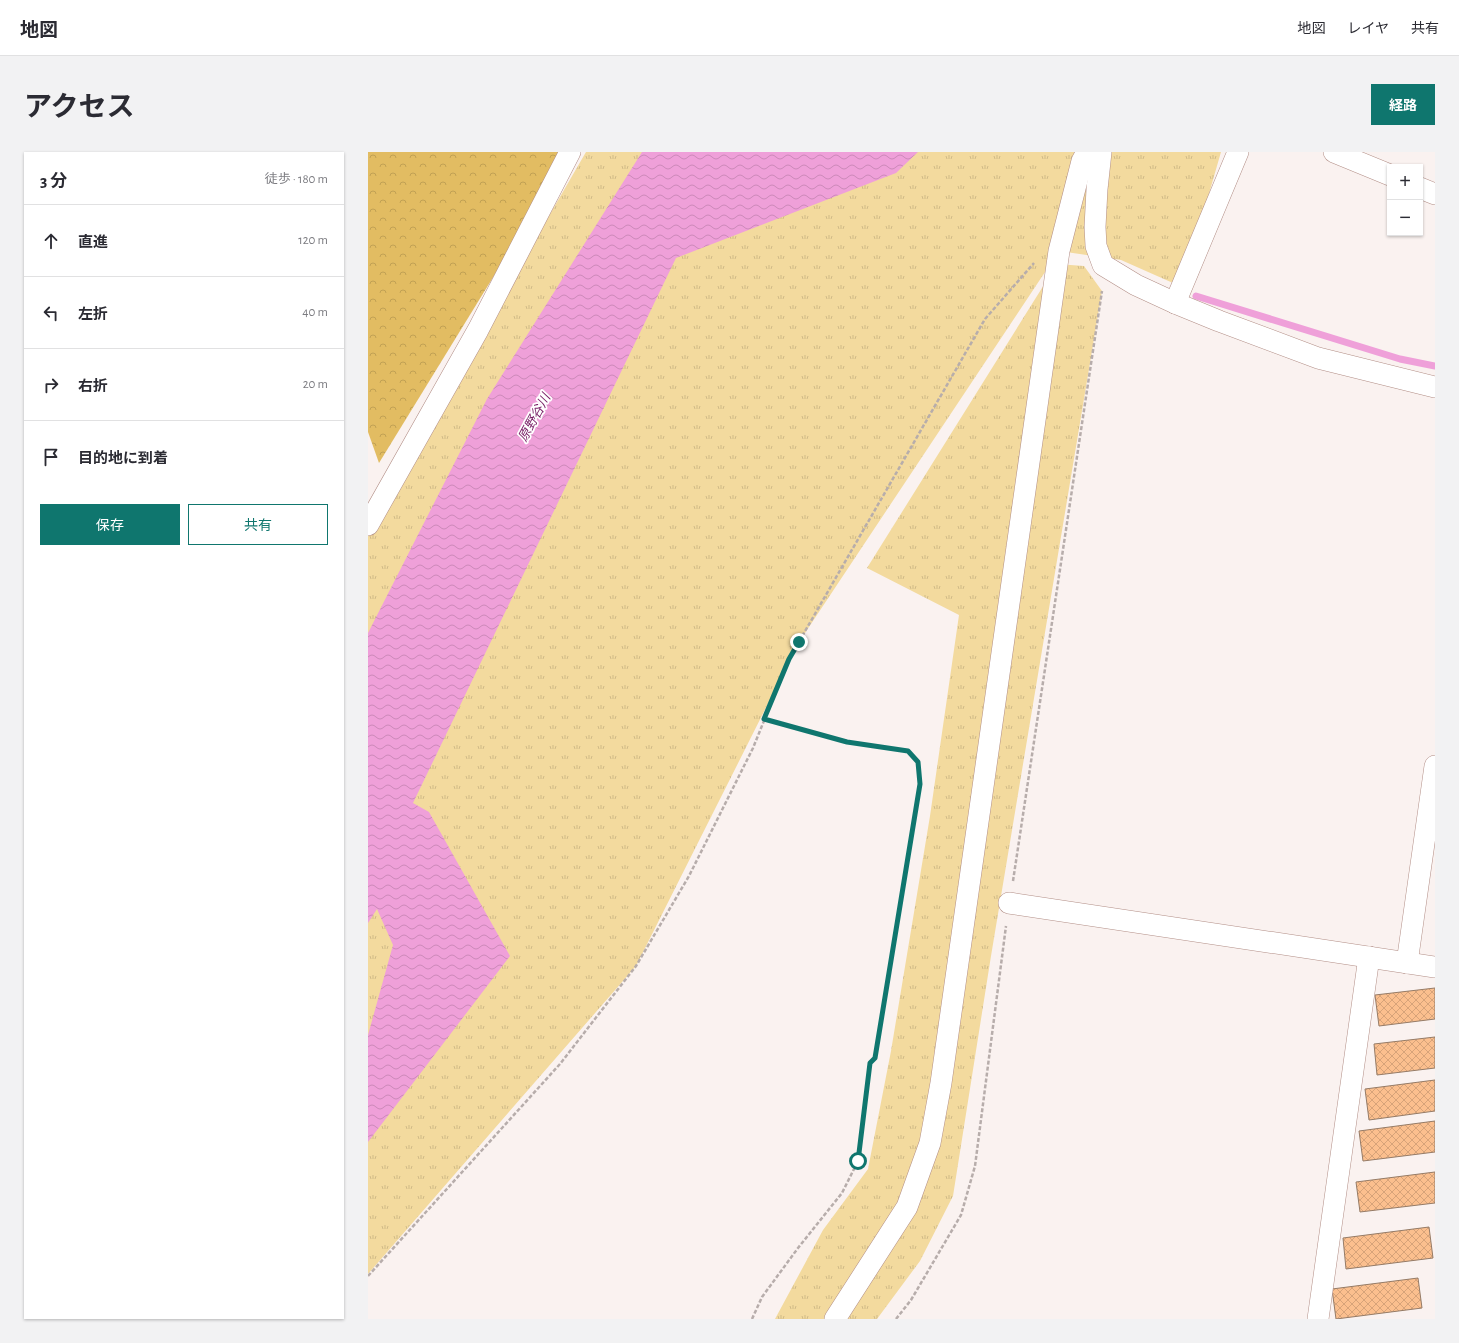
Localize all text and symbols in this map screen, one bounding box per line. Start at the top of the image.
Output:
text: 地図 [20,21,58,40]
text: 地図 [1297,22,1325,36]
text: レイヤ [1347,22,1389,36]
text: 共有 [1411,22,1439,36]
button: 経路 [1371,84,1435,125]
text: アクセス [24,94,135,122]
map controls [1387,164,1423,236]
button: + [1387,164,1423,200]
text: 3 分 [40,172,67,189]
text: 徒歩 · 180 m [265,173,328,186]
button: − [1387,200,1423,236]
icon: ahead [40,230,62,252]
text: 120 m [298,234,328,247]
text: 直進 [78,235,108,250]
icon: left [40,302,62,324]
text: 40 m [302,306,328,319]
text: 左折 [78,307,108,322]
icon: right [40,374,62,396]
text: 20 m [303,378,328,391]
text: 右折 [78,379,108,394]
water label: 原野谷川 [516,390,554,444]
icon: arrive [40,446,62,468]
text: 目的地に到着 [78,451,168,466]
button: 保存 [40,504,180,545]
button: 共有 [188,504,328,545]
route end [790,633,808,651]
route start [849,1152,867,1170]

